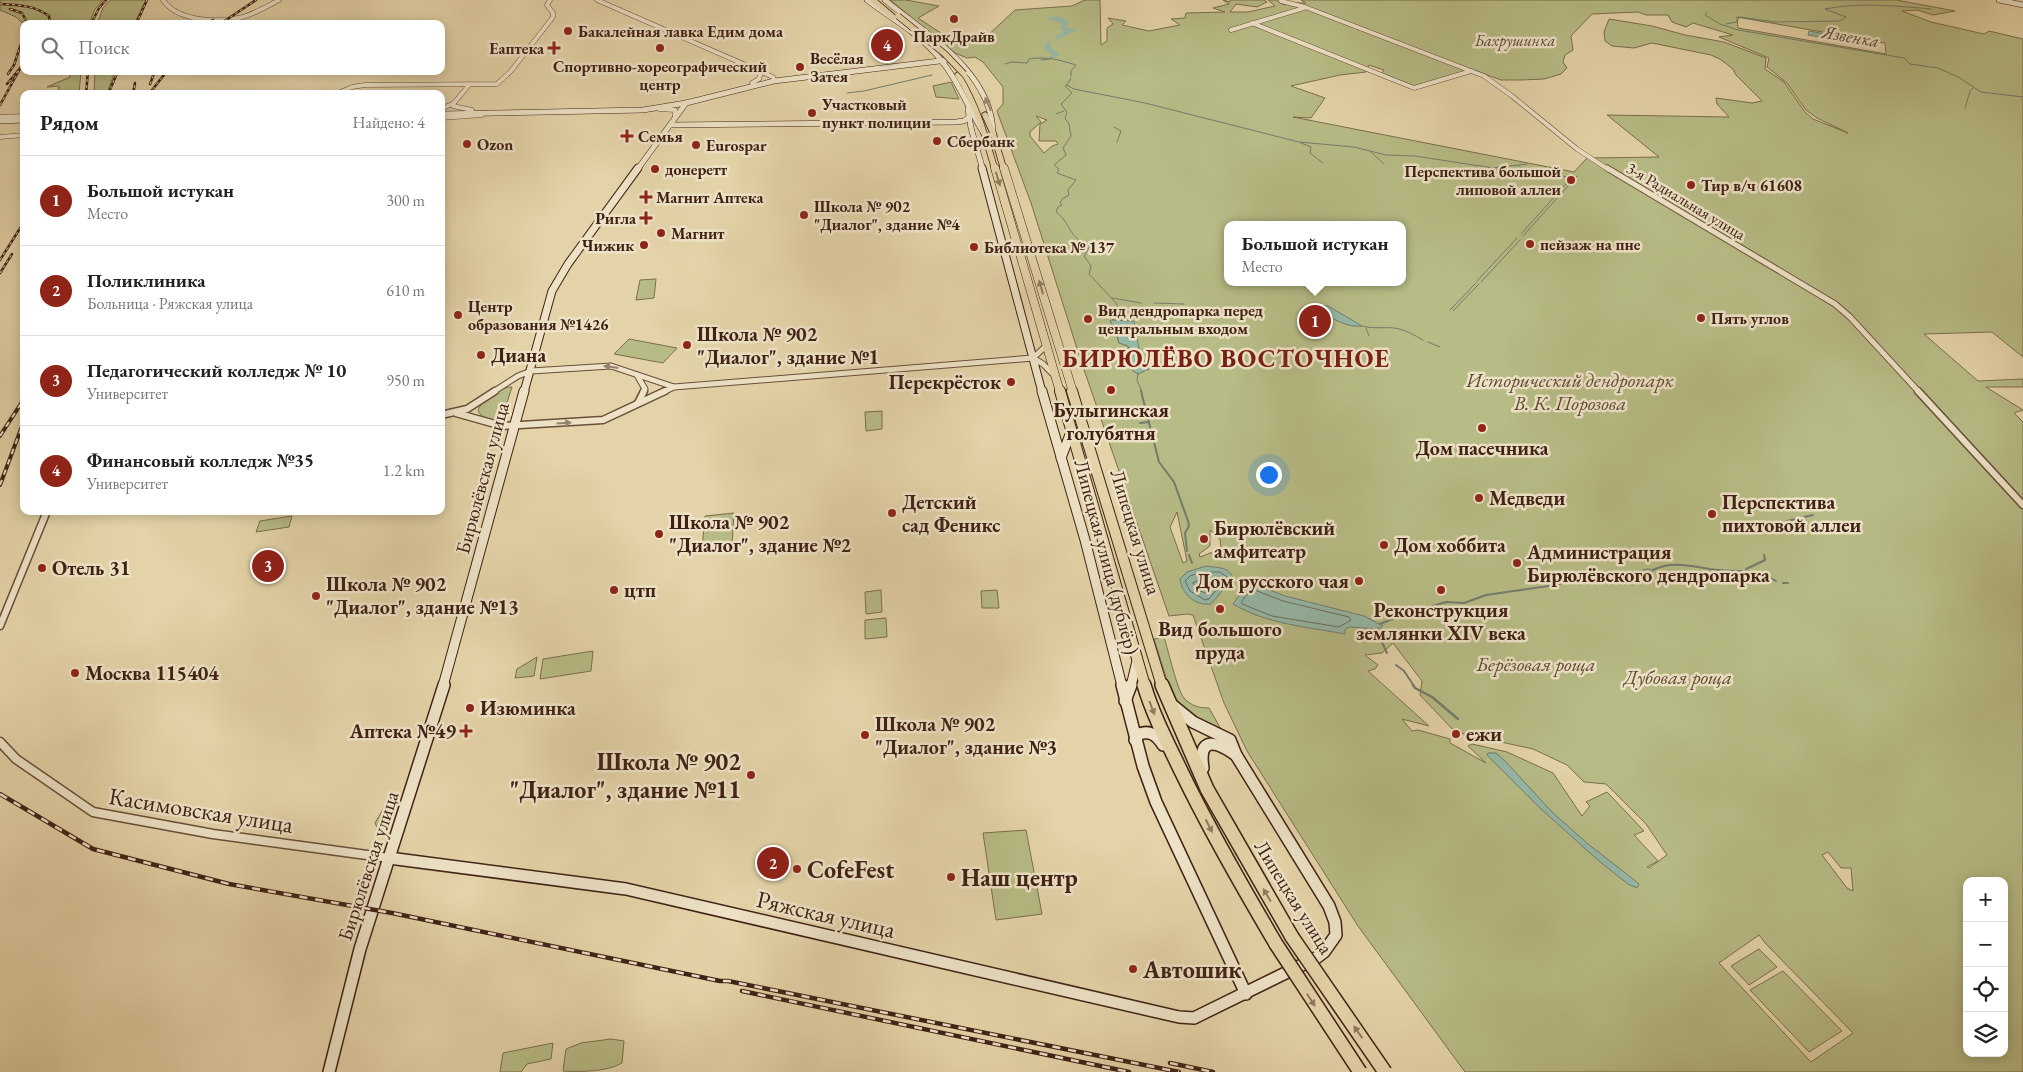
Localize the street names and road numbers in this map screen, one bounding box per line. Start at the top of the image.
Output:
street label: 3-я Радиальная улица [1623,157,1750,245]
street label: Бирюлёвская улица [449,399,515,557]
street label: Липецкая улица (дублёр) [1068,457,1146,657]
street label: Липецкая улица [1105,466,1167,598]
street label: Касимовская улица [107,780,296,840]
street label: Бирюлёвская улица [332,788,404,944]
street label: Липецкая улица [1249,835,1339,959]
street label: Ряжская улица [754,883,899,945]

